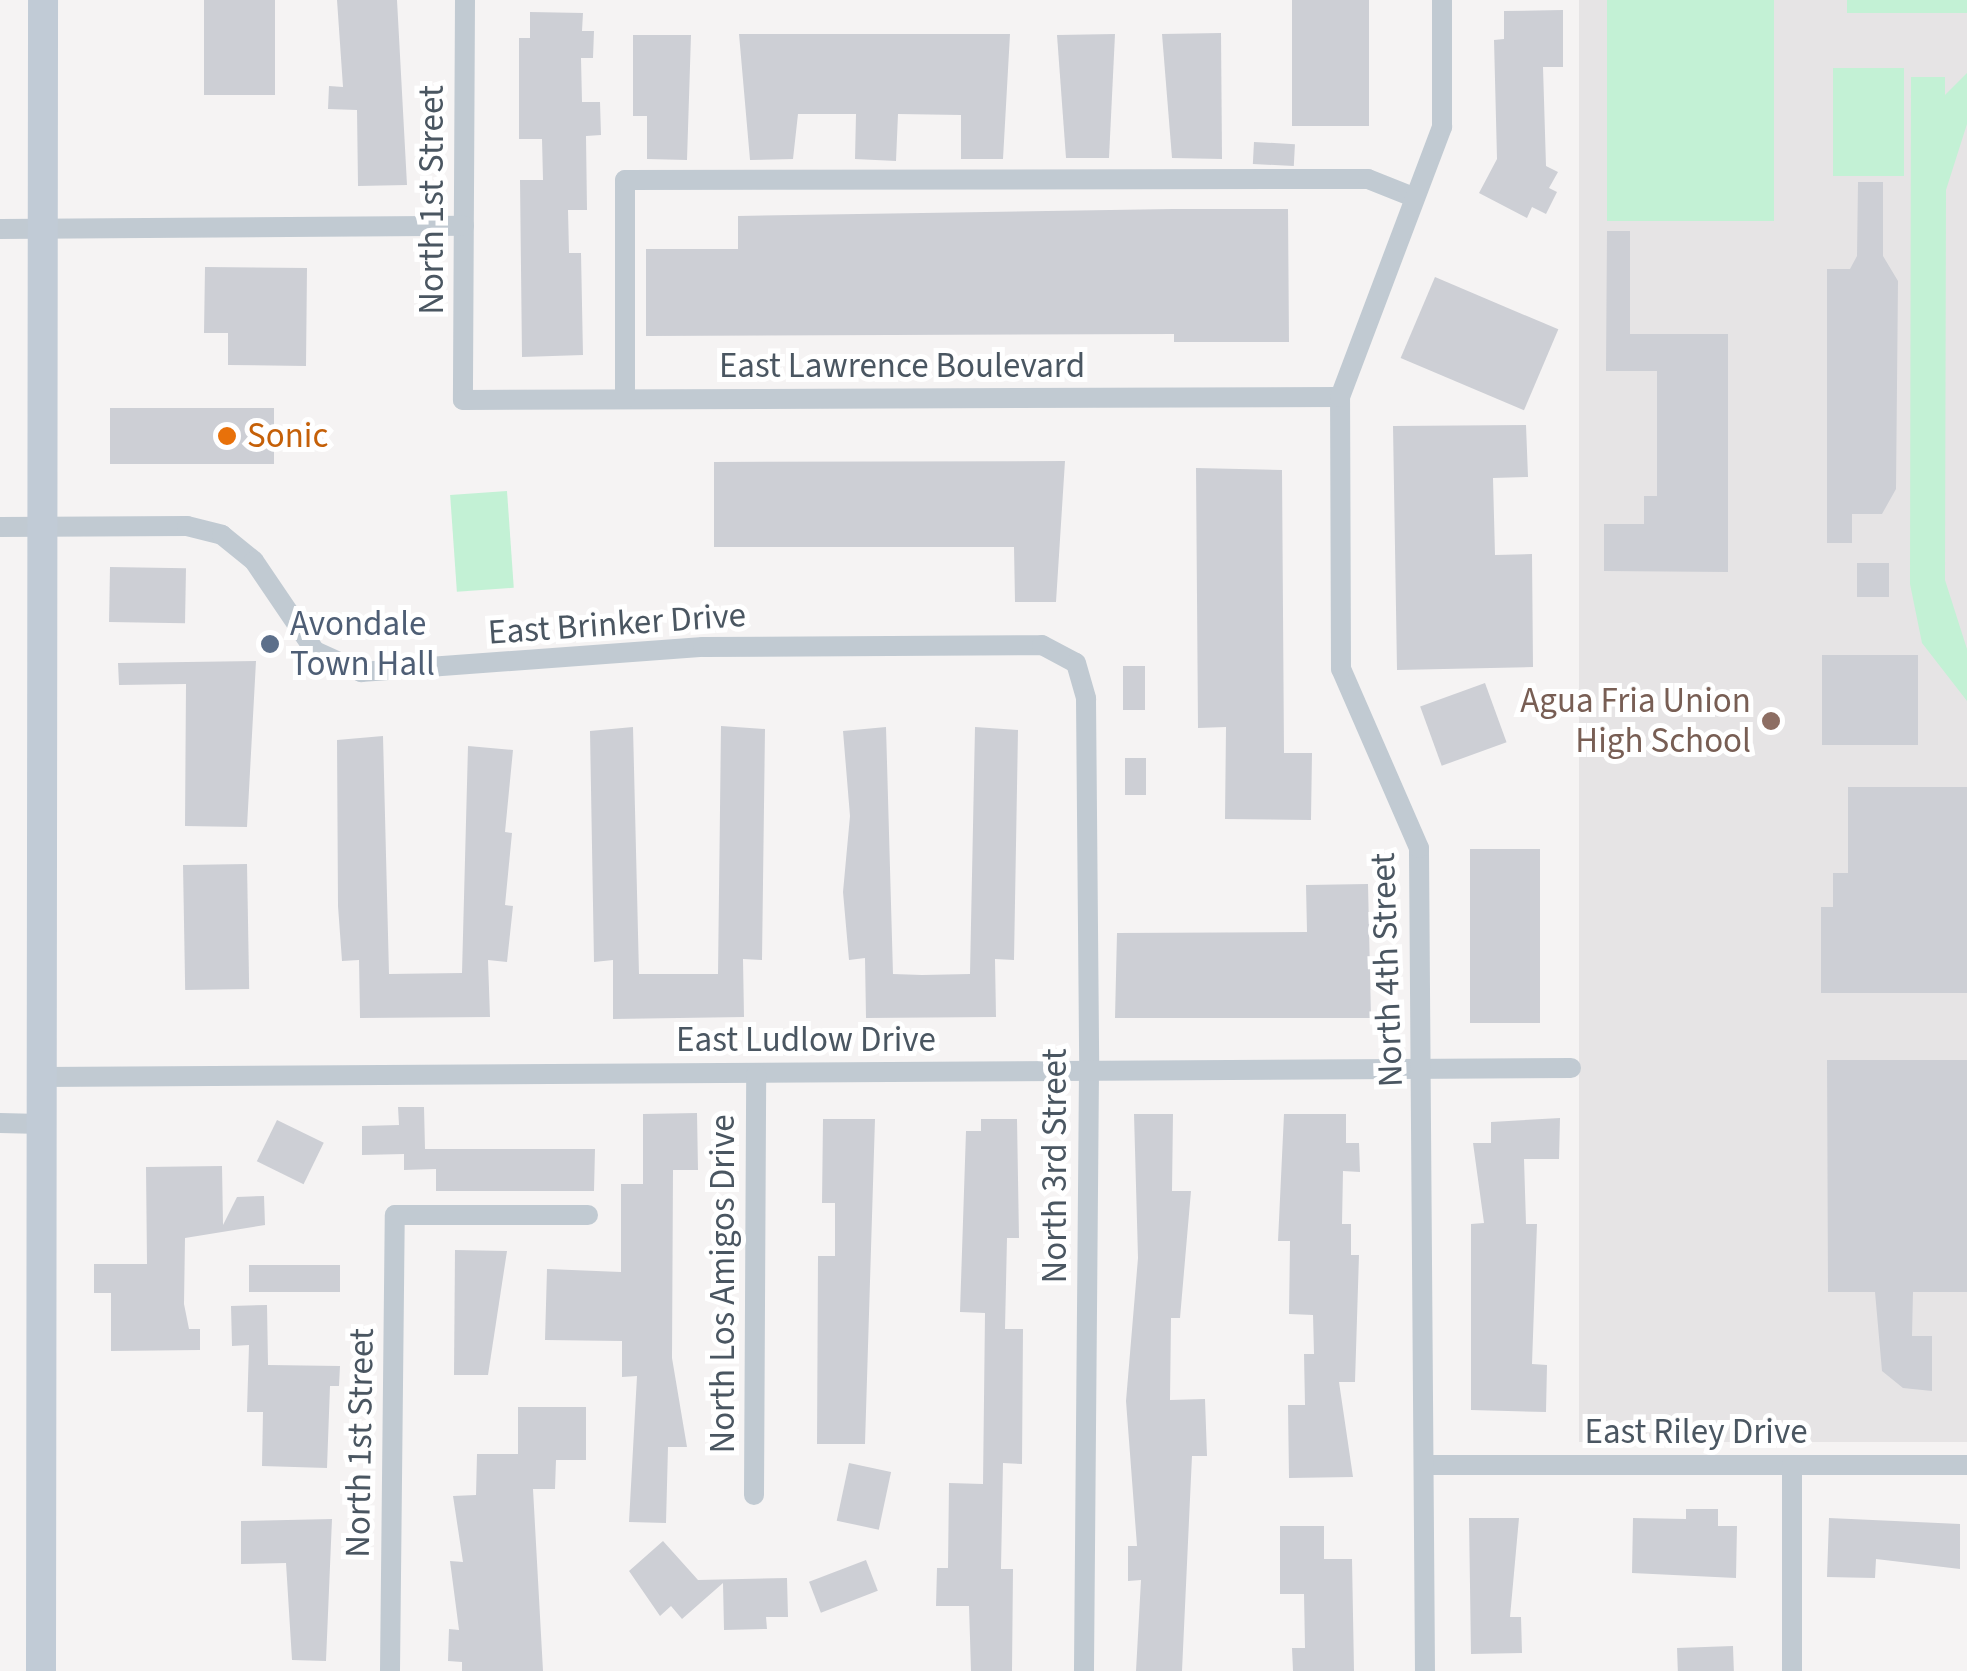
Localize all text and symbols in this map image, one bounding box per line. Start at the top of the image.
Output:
street label: North 1st Street [411,85,453,315]
street label: East Lawrence Boulevard [719,345,1085,387]
place label: Sonic [247,415,328,457]
marker: Sonic [216,425,238,447]
street label: East Brinker Drive [487,594,747,654]
place label: Avondale Town Hall [290,603,435,685]
marker: Avondale Town Hall [259,633,281,655]
place label: Agua Fria Union High School [1520,680,1751,762]
marker: Agua Fria Union High School [1760,710,1782,732]
street label: North 4th Street [1362,852,1412,1088]
street label: East Ludlow Drive [676,1019,936,1061]
street label: North 3rd Street [1034,1049,1076,1283]
street label: North Los Amigos Drive [702,1115,744,1453]
street label: North 1st Street [337,1328,383,1558]
street label: East Riley Drive [1584,1411,1808,1453]

